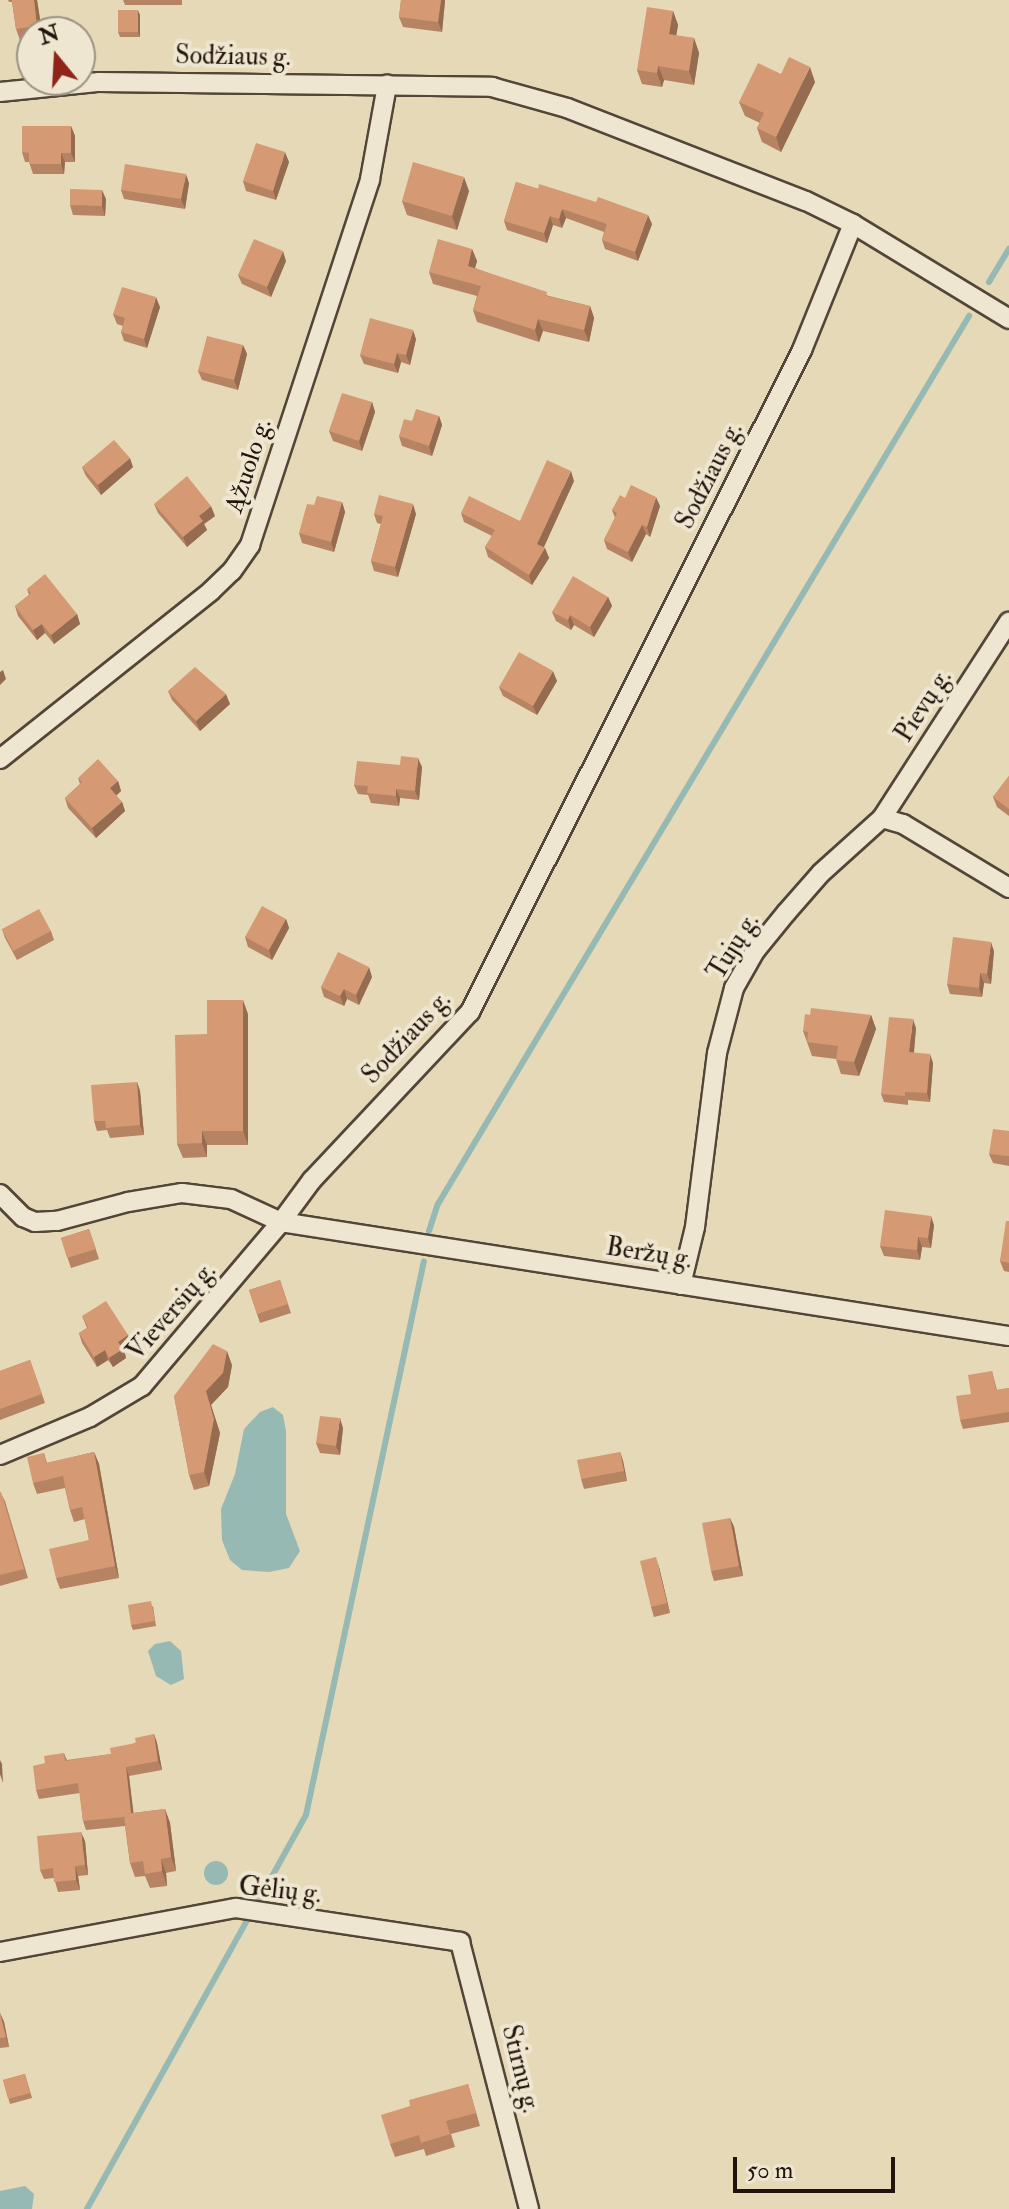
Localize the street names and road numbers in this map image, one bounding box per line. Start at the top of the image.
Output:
street label: Sodžiaus g. [175,40,291,74]
street label: Ąžuolo g. [219,415,279,517]
street label: Sodžiaus g. [670,417,750,535]
street label: Pievų g. [889,664,959,748]
street label: Tujų g. [702,908,766,986]
street label: Sodžiaus g. [356,985,458,1091]
street label: Beržų g. [604,1232,694,1276]
street label: Vieversių g. [121,1257,223,1367]
street label: Gėlių g. [237,1871,323,1911]
street label: Stirnų g. [494,2022,546,2116]

